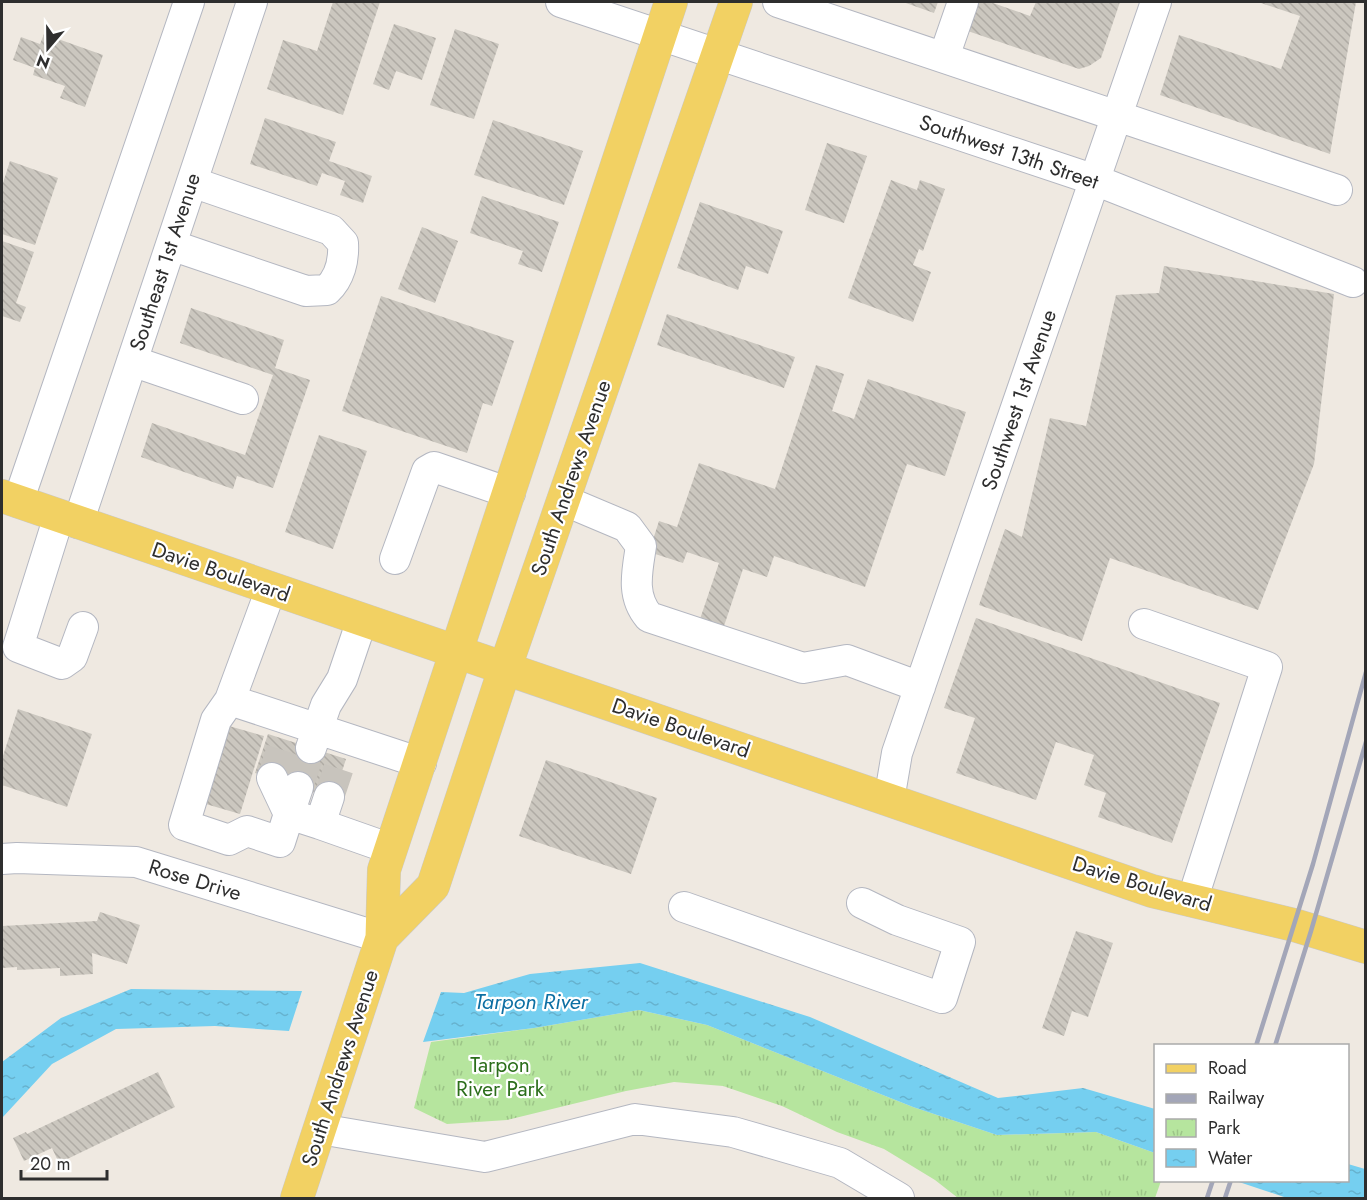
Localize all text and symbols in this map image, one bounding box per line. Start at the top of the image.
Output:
north arrow [18,18,78,78]
text: N [33,49,53,75]
street label: Southwest 13th Street [915,107,1103,197]
street label: Southeast 1st Avenue [122,169,208,355]
street label: Southwest 1st Avenue [974,305,1064,494]
street label: South Andrews Avenue [523,376,619,580]
street label: Davie Boulevard [148,534,294,610]
street label: Davie Boulevard [608,690,754,766]
street label: Davie Boulevard [1069,849,1215,919]
street label: Rose Drive [145,852,245,908]
street label: South Andrews Avenue [294,966,386,1170]
water label: Tarpon River [474,985,590,1017]
legend [1154,1044,1349,1182]
park label: Tarpon River Park [456,1050,545,1104]
text: Road [1208,1055,1247,1081]
text: Railway [1208,1085,1264,1111]
text: Park [1208,1115,1240,1141]
scale bar [21,1143,106,1181]
text: Water [1208,1145,1253,1171]
text: 20 m [30,1151,70,1177]

